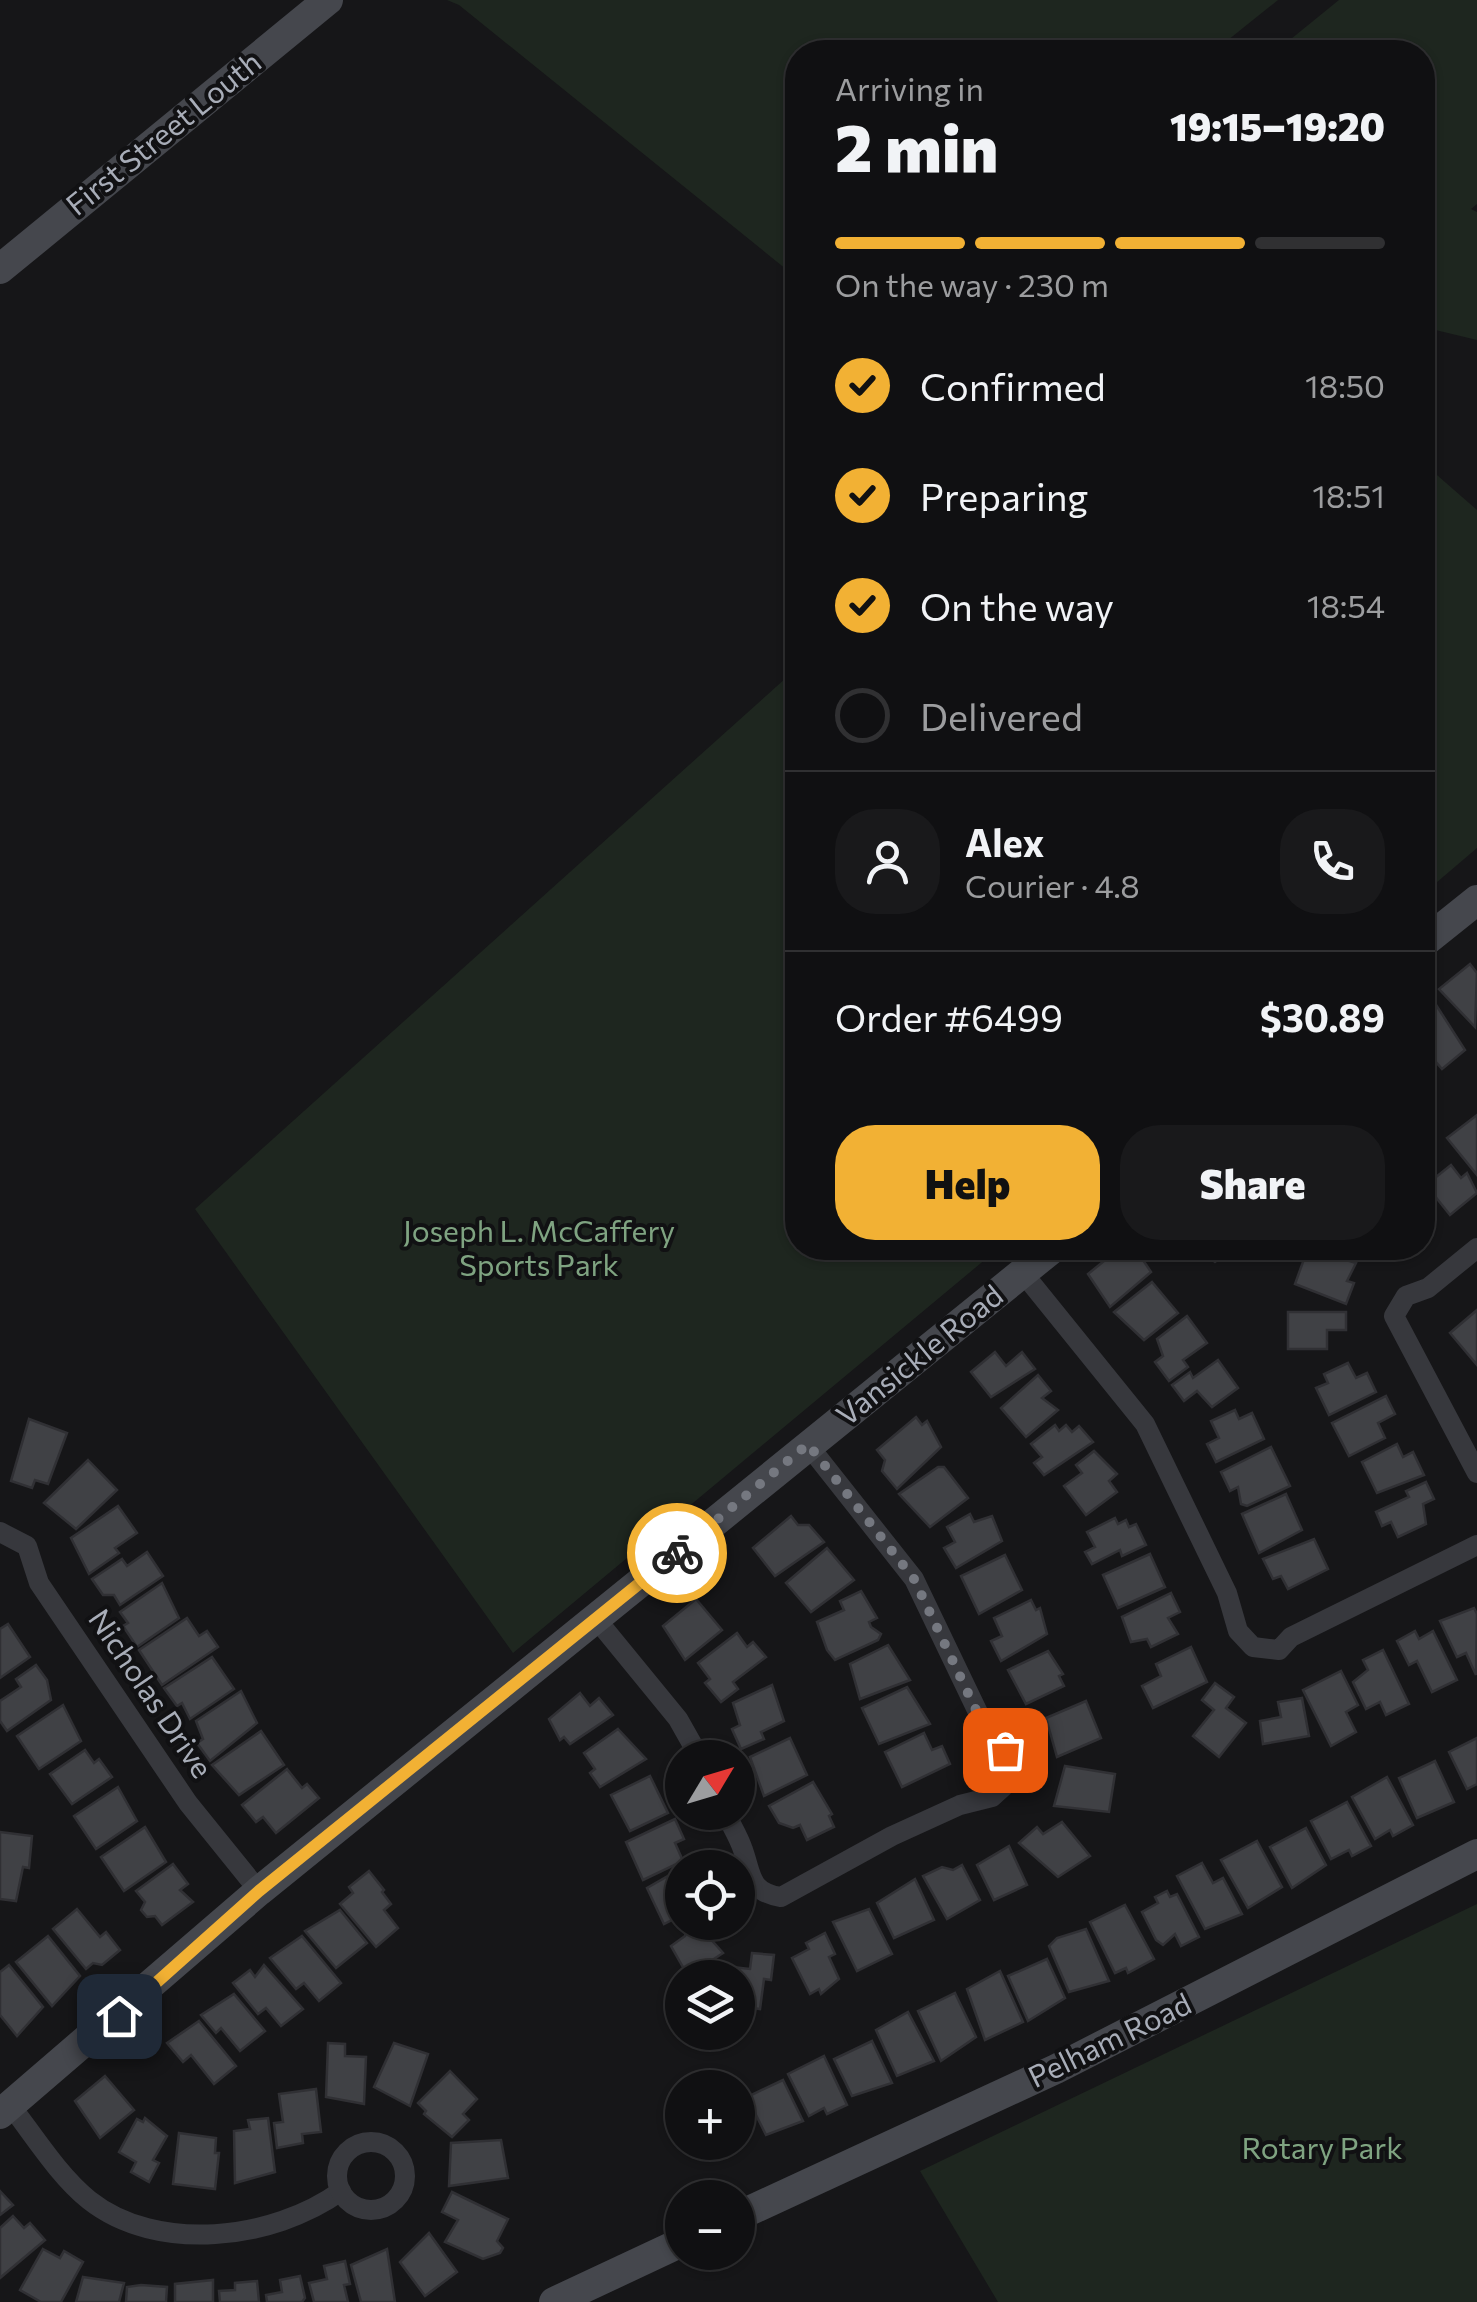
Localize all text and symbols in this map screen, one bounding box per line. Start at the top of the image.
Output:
street label: First Street Louth [58,42,267,222]
text: Arriving in [835,68,984,108]
text: 19:15–19:20 [1170,102,1385,149]
text: 2 min [835,106,998,185]
text: On the way · 230 m [835,264,1109,304]
icon: check [835,358,890,413]
text: Confirmed [920,362,1106,409]
text: 18:50 [1305,365,1385,405]
icon: check [835,468,890,523]
text: Preparing [920,472,1088,519]
text: 18:51 [1312,475,1385,515]
icon: check [835,578,890,633]
text: On the way [920,582,1114,629]
text: 18:54 [1307,585,1385,625]
text: Delivered [920,692,1083,739]
button: person [835,809,940,914]
button: phone [1280,809,1385,914]
text: Alex [965,818,1044,865]
text: Courier · 4.8 [965,865,1140,905]
text: Order #6499 [835,993,1063,1040]
text: $30.89 [1260,993,1385,1040]
button: Help [835,1125,1100,1240]
button: Share [1120,1125,1385,1240]
park label: Joseph L. McCaffery Sports Park [403,1211,675,1282]
street label: Vansickle Road [828,1276,1009,1433]
courier [627,1503,727,1603]
icon: bike [650,1526,705,1581]
street label: Nicholas Drive [82,1601,222,1784]
pin [963,1708,1048,1793]
icon: bag [978,1723,1033,1778]
north arrow [665,1740,755,1830]
map controls [665,1740,755,2270]
button: locate [665,1850,755,1940]
button: layers [665,1960,755,2050]
pin [77,1974,162,2059]
street label: Pelham Road [1021,1983,1196,2094]
icon: home [92,1989,147,2044]
button: + [665,2070,755,2160]
park label: Rotary Park [1242,2128,1402,2165]
button: − [665,2180,755,2270]

